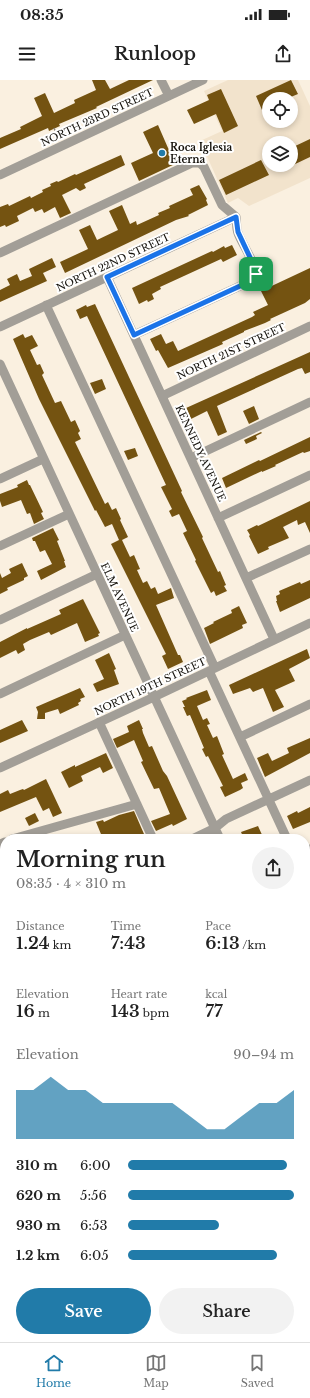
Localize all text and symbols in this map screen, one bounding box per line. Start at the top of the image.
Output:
text: 08:35 [20,5,64,24]
icon: menu [16,43,38,65]
text: Runloop [114,43,196,65]
icon: share [272,43,294,65]
street label: NORTH 23RD STREET [39,86,156,149]
map controls [262,92,298,172]
button: locate [262,92,298,128]
button: layers [262,136,298,172]
place label: Roca Iglesia Eterna [170,141,233,166]
marker: Roca Iglesia Eterna [157,148,167,158]
street label: NORTH 22ND STREET [54,230,172,295]
pin [239,257,273,291]
icon: arrive [245,263,267,285]
street label: NORTH 21ST STREET [175,321,288,382]
street label: KENNEDY AVENUE [172,403,229,504]
street label: ELM AVENUE [98,561,141,634]
street label: NORTH 19TH STREET [92,655,208,718]
text: Morning run [16,846,166,873]
button: share [252,847,294,889]
text: 08:35 · 4 × 310 m [16,875,126,892]
text: Distance [16,919,65,933]
text: Time [111,919,141,933]
text: Pace [205,919,231,933]
text: 1.24 [16,933,50,954]
text: 7:43 [111,933,146,954]
text: 6:13 [205,933,240,954]
text: km [50,938,71,952]
text: /km [240,938,266,952]
text: Elevation [16,987,69,1001]
text: Heart rate [111,987,167,1001]
text: kcal [205,987,227,1001]
text: 16 [16,1001,35,1022]
text: 143 [111,1001,140,1022]
text: 77 [205,1001,223,1022]
text: m [35,1006,50,1020]
text: bpm [140,1006,169,1020]
text: Elevation [16,1046,79,1063]
text: 90–94 m [233,1046,294,1063]
text: 310 m [16,1157,58,1174]
text: 6:00 [80,1157,111,1174]
text: 620 m [16,1187,61,1204]
text: 5:56 [80,1187,107,1204]
text: 930 m [16,1217,61,1234]
text: 6:53 [80,1217,107,1234]
text: 1.2 km [16,1247,60,1264]
text: 6:05 [80,1247,109,1264]
button: Save [16,1288,151,1334]
button: Share [159,1288,294,1334]
tab: Home [36,1352,71,1390]
tab: Map [143,1352,169,1390]
tab: Saved [241,1352,274,1390]

